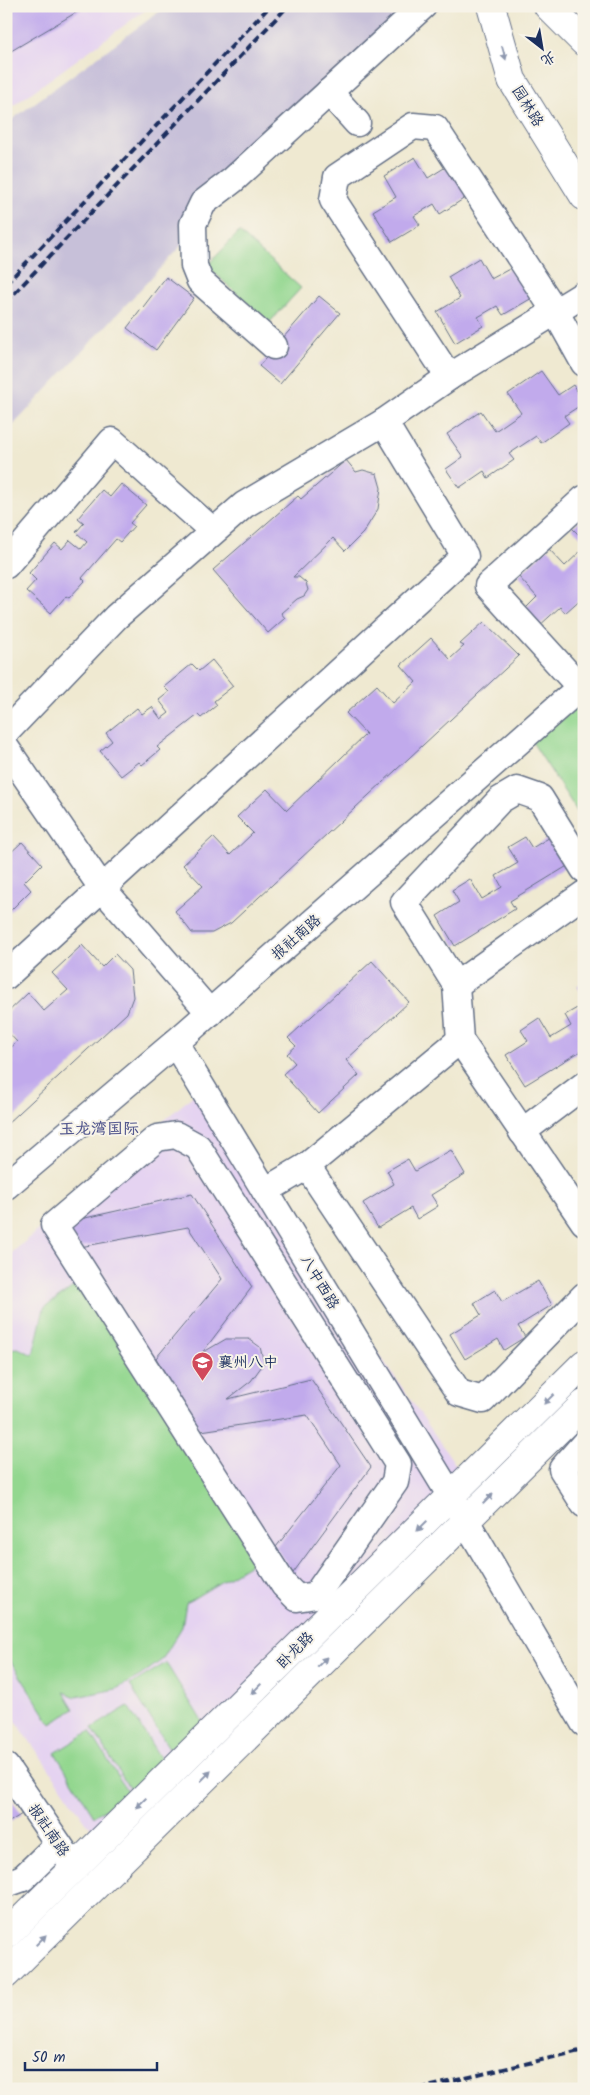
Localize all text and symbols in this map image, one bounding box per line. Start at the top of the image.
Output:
north arrow [518,22,568,72]
text: 北 [537,45,560,71]
one-way arrow [501,46,509,61]
street label: 园林路 [505,81,549,132]
street label: 报社南路 [266,909,327,966]
district label: 玉龙湾国际 [59,1117,139,1142]
street label: 八中西路 [293,1251,345,1314]
school or university icon: 襄州八中 [190,1350,214,1381]
place label: 襄州八中 [218,1351,278,1375]
one-way arrow [543,1392,555,1404]
one-way arrow [482,1493,494,1505]
one-way arrow [416,1520,428,1532]
street label: 卧龙路 [271,1626,320,1675]
one-way arrow [316,1656,328,1668]
one-way arrow [251,1683,263,1695]
one-way arrow [200,1770,212,1782]
one-way arrow [135,1797,147,1809]
street label: 报社南路 [21,1799,75,1862]
one-way arrow [35,1934,47,1946]
scale bar [25,2040,158,2072]
text: 50 m [32,2046,66,2070]

